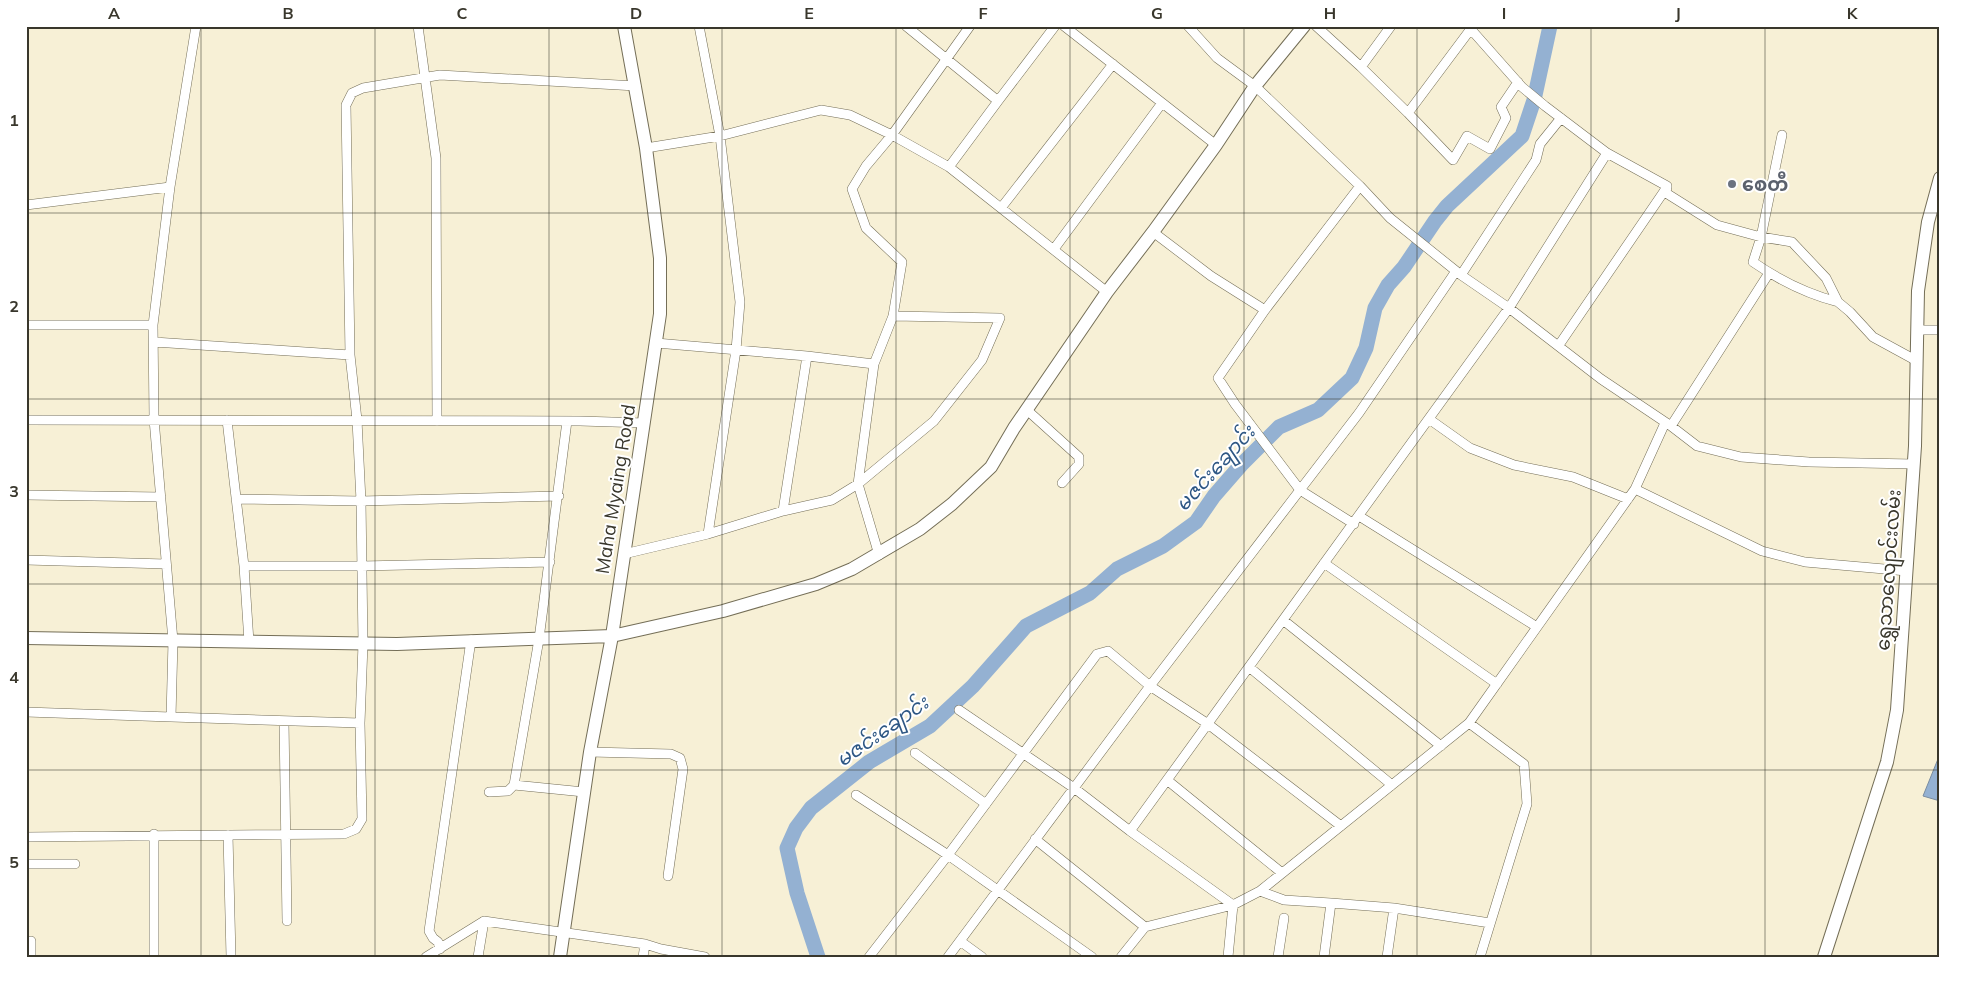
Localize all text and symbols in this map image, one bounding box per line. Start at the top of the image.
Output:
text: A [108,3,120,23]
text: B [282,3,294,23]
text: C [457,3,468,23]
text: D [630,3,642,23]
text: E [804,3,814,23]
text: F [978,3,988,23]
text: G [1151,3,1163,23]
text: H [1324,3,1336,23]
text: I [1502,3,1506,23]
text: J [1675,3,1681,23]
text: K [1847,3,1859,23]
text: 1 [9,110,19,130]
place label: စေတီ [1742,171,1788,196]
marker: စေတီ [1726,178,1738,190]
text: 2 [9,296,19,316]
street label: Maha Myaing Road [590,402,640,576]
water label: မဇင်းချောင်း [1169,418,1264,519]
text: 3 [9,481,19,501]
street label: ရွှေသာလျောင်းလမ်း [1868,489,1910,652]
text: 4 [9,667,19,687]
water label: မဇင်းချောင်း [830,688,937,776]
text: 5 [9,852,19,872]

